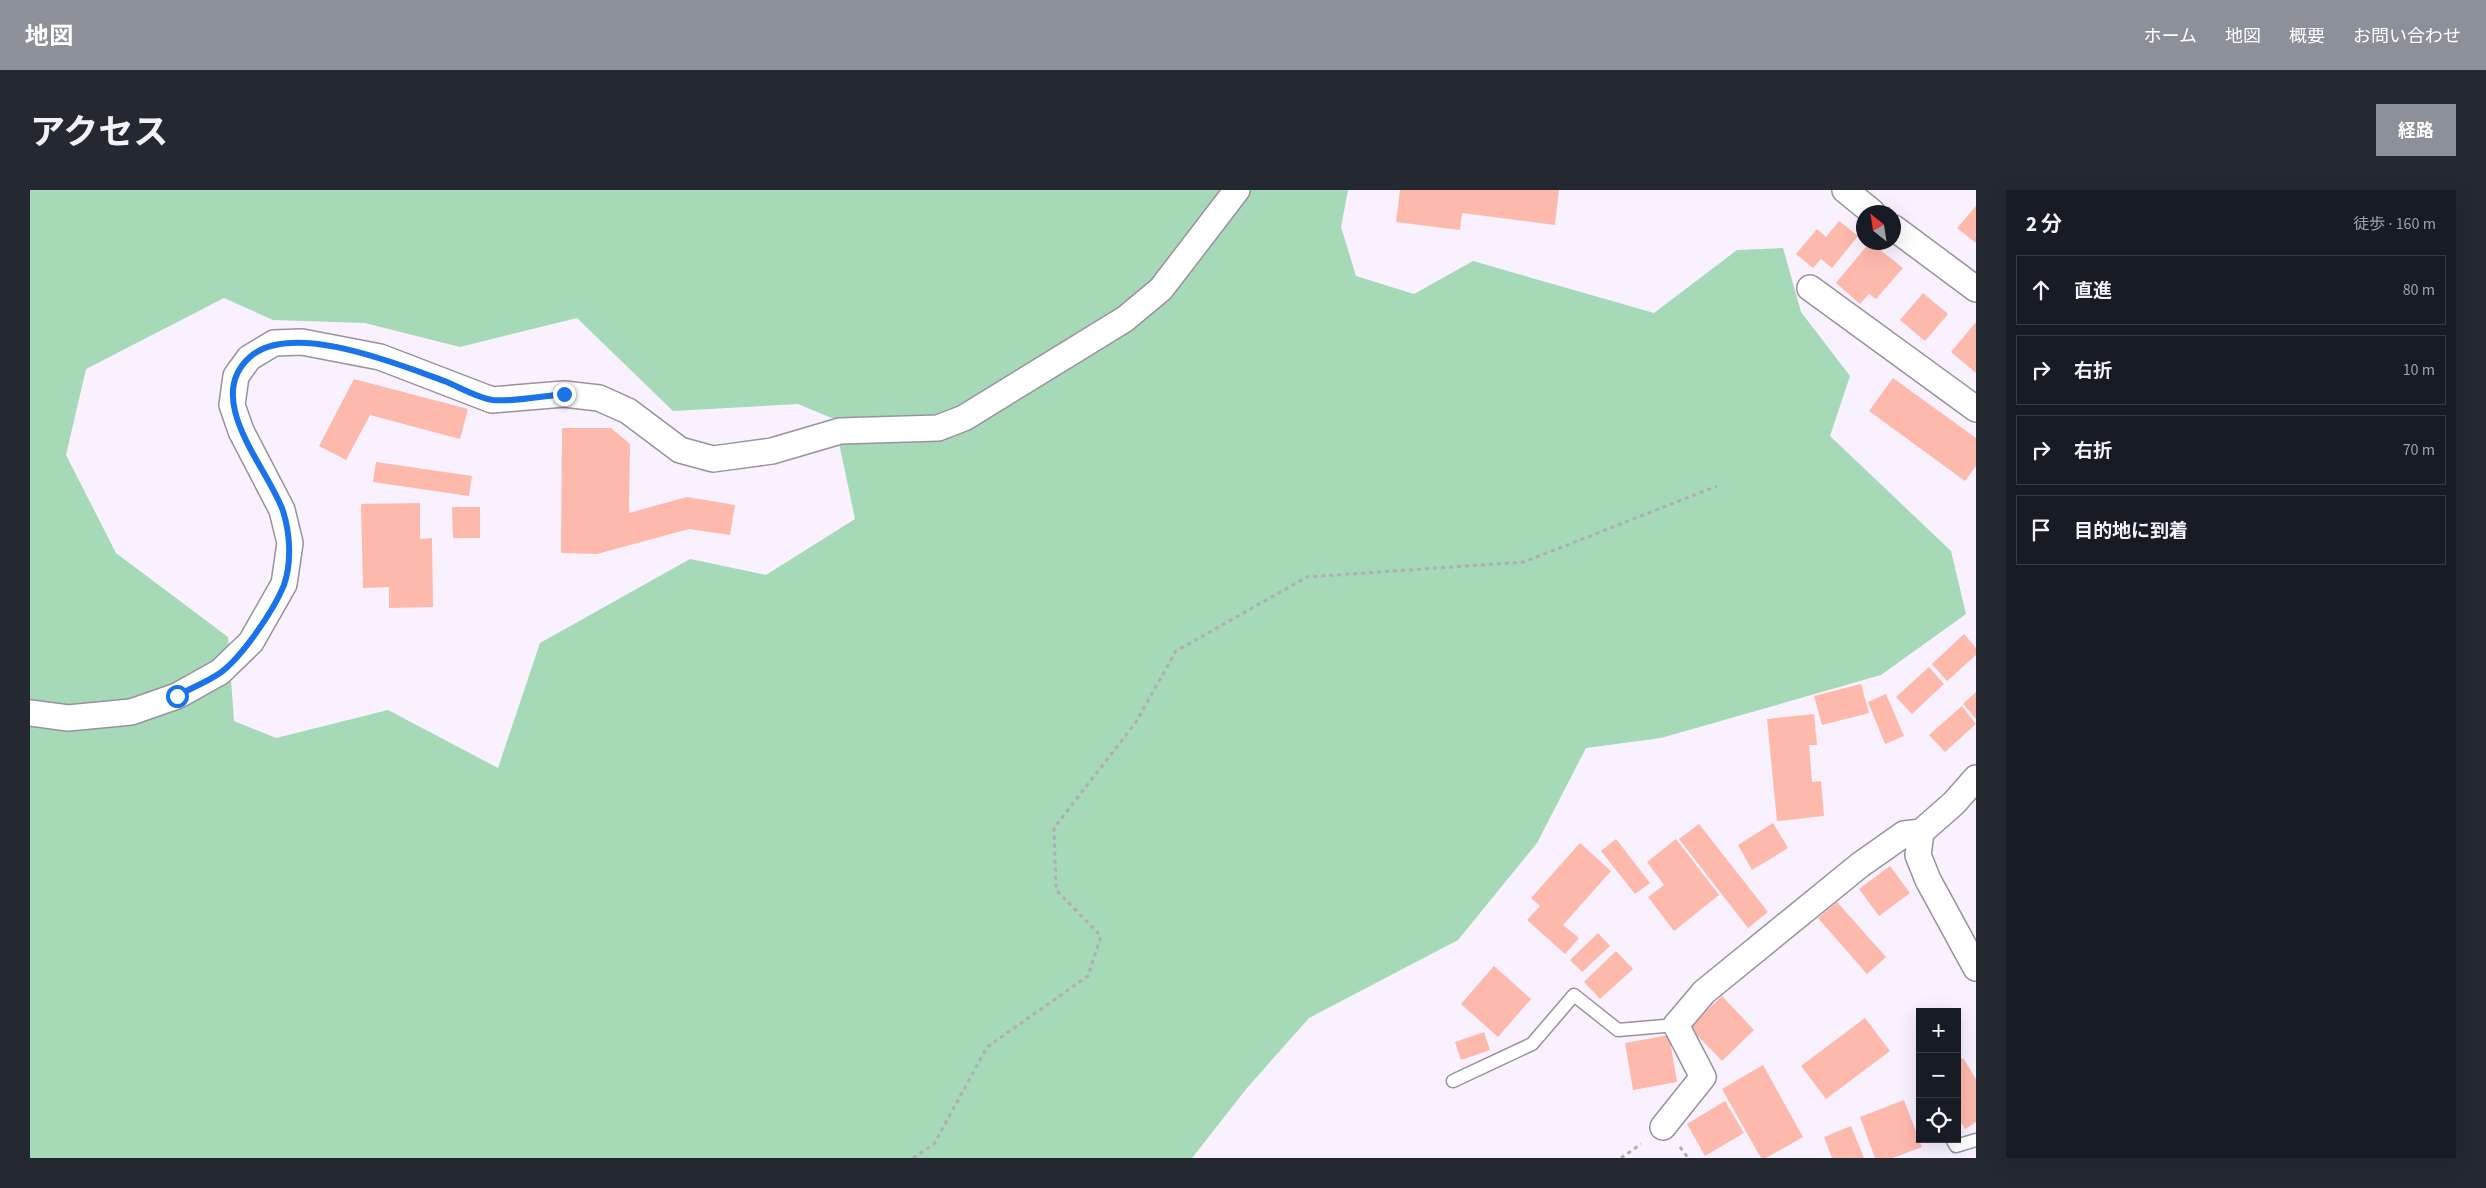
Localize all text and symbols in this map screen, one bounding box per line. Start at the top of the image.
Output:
text: 地図 [25,19,73,54]
text: ホーム [2144,24,2197,49]
text: 地図 [2225,24,2261,49]
text: 概要 [2289,24,2325,49]
text: お問い合わせ [2353,24,2461,49]
button: 経路 [2376,104,2456,156]
text: アクセス [30,108,168,158]
north arrow [1856,205,1901,250]
text: 2 分 [2026,209,2062,239]
text: 徒歩 · 160 m [2353,213,2436,235]
icon: ahead [2027,276,2055,304]
text: 直進 [2074,278,2112,305]
text: 80 m [2403,279,2435,301]
icon: right [2027,356,2055,384]
text: 右折 [2074,358,2112,385]
text: 10 m [2403,359,2435,381]
route end [553,383,576,406]
icon: right [2027,436,2055,464]
text: 右折 [2074,438,2112,465]
text: 70 m [2403,439,2435,461]
icon: arrive [2027,516,2055,544]
text: 目的地に到着 [2074,518,2188,545]
route start [166,685,189,708]
map controls [1916,1008,1961,1143]
button: + [1916,1008,1961,1053]
button: − [1916,1053,1961,1098]
button: locate [1916,1098,1961,1143]

